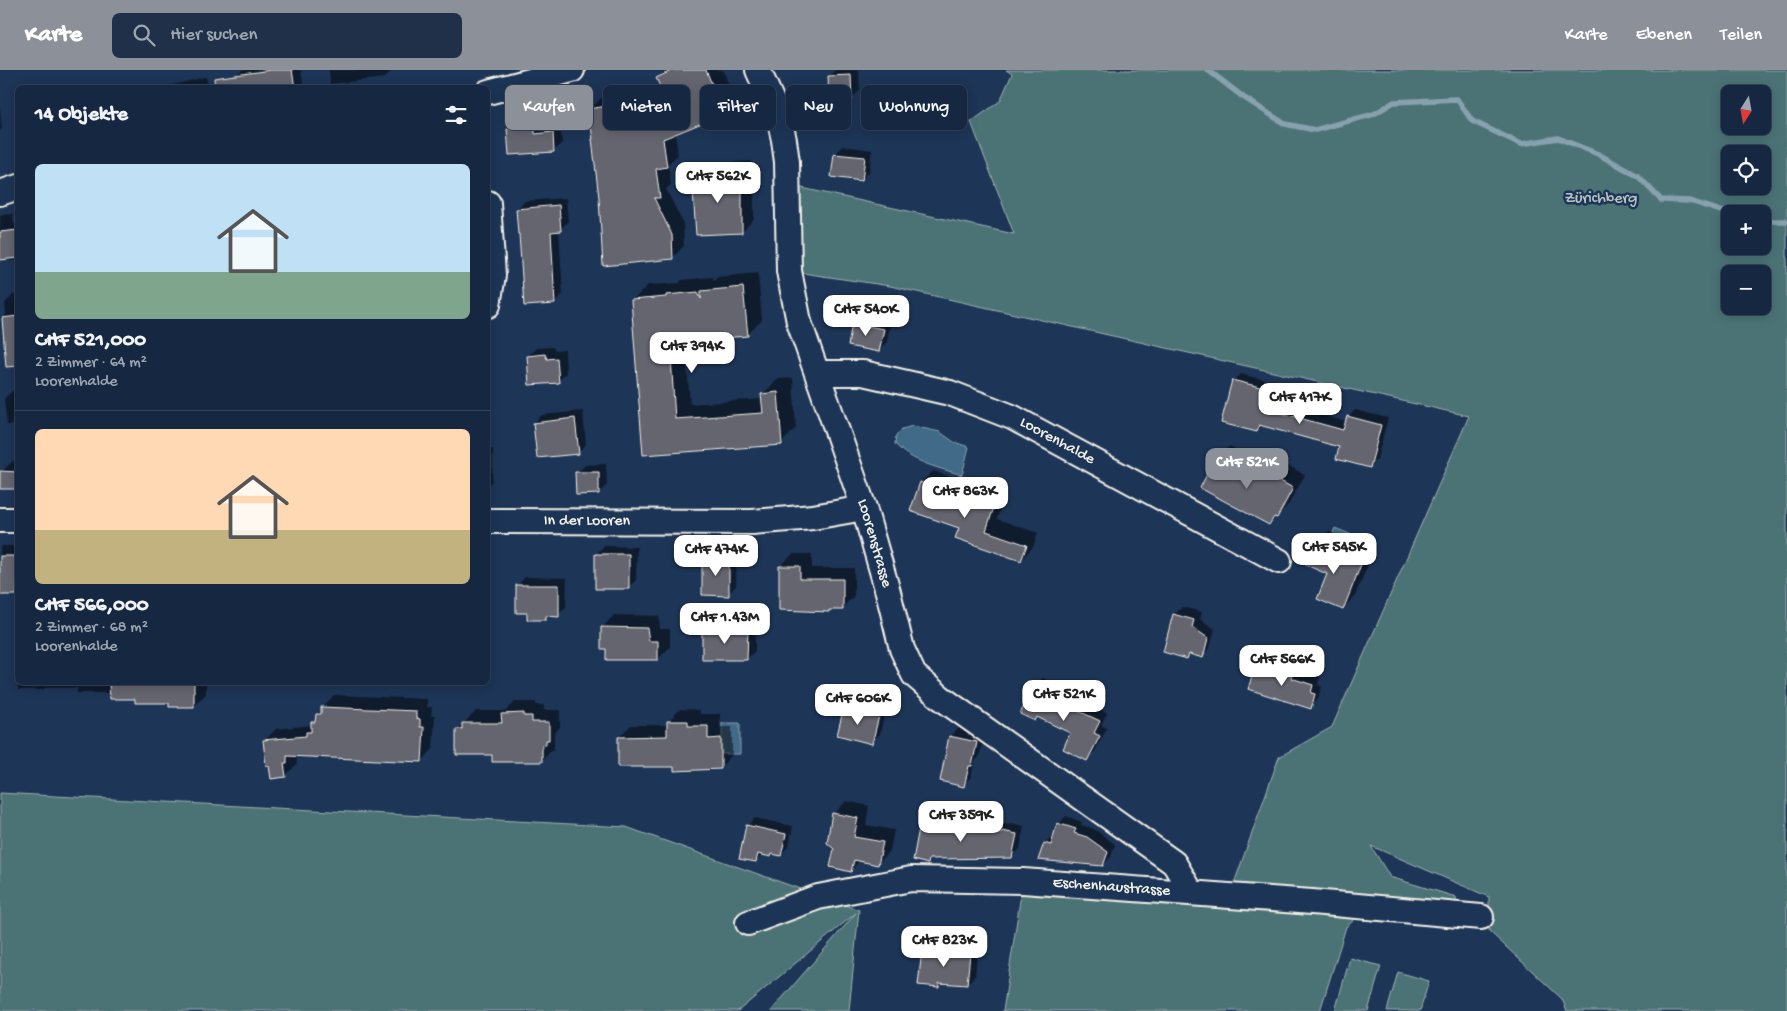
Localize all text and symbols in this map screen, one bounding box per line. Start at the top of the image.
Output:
search box [112,13,462,58]
text: Karte [25,21,82,50]
icon: search [130,21,158,49]
text: Hier suchen [170,24,258,47]
text: Karte [1565,25,1608,46]
text: Ebenen [1636,25,1692,46]
text: Teilen [1720,25,1762,46]
chip: Kaufen [505,85,593,130]
chip: Mieten [603,85,690,130]
chip: Filter [700,85,776,130]
chip: Neu [786,85,851,130]
chip: Wohnung [861,85,967,130]
north arrow [1721,85,1771,135]
map controls [1721,85,1771,315]
icon: filters [442,101,470,129]
text: 14 Objekte [35,103,128,128]
button: locate [1721,145,1771,195]
pin: CHF 562K [666,162,770,204]
text: CHF 562K [687,168,749,187]
park label: Zürichberg [1565,190,1637,209]
icon: home [208,196,298,286]
button: + [1721,205,1771,255]
button: − [1721,265,1771,315]
pin: CHF 540K [814,294,918,337]
text: CHF 540K [834,301,898,320]
text: CHF 521,000 [35,329,146,354]
pin: CHF 394K [640,332,744,374]
text: CHF 394K [661,338,723,357]
text: 2 Zimmer · 64 m² [35,354,147,373]
text: Loorenhalde [35,373,118,392]
pin: CHF 417K [1248,382,1352,425]
text: CHF 417K [1270,389,1330,408]
street label: Loorenhalde [1016,413,1099,470]
pin: CHF 521K [1195,448,1299,490]
text: CHF 521K [1216,454,1278,473]
icon: home [208,462,298,552]
pin: CHF 863K [913,476,1017,519]
text: CHF 863K [933,483,997,502]
street label: Loorenstrasse [852,497,896,590]
street label: In der Looren [544,512,631,531]
pin: CHF 545K [1282,532,1386,575]
pin: CHF 474K [664,534,768,577]
text: CHF 545K [1303,539,1366,558]
text: CHF 474K [685,541,747,560]
text: CHF 566,000 [35,594,149,619]
pin: CHF 1.43M [668,602,782,645]
text: CHF 1.43M [691,609,759,628]
text: 2 Zimmer · 68 m² [35,619,148,638]
text: Loorenhalde [35,638,118,657]
pin: CHF 566K [1230,644,1334,687]
text: CHF 566K [1250,651,1314,670]
pin: CHF 521K [1012,680,1116,722]
pin: CHF 606K [806,684,910,726]
text: CHF 521K [1033,686,1095,705]
text: CHF 606K [826,690,890,709]
pin: CHF 359K [909,800,1013,843]
text: CHF 359K [929,807,993,826]
street label: Eschenhaustrasse [1052,874,1172,901]
pin: CHF 823K [892,926,996,968]
text: CHF 823K [912,932,976,951]

